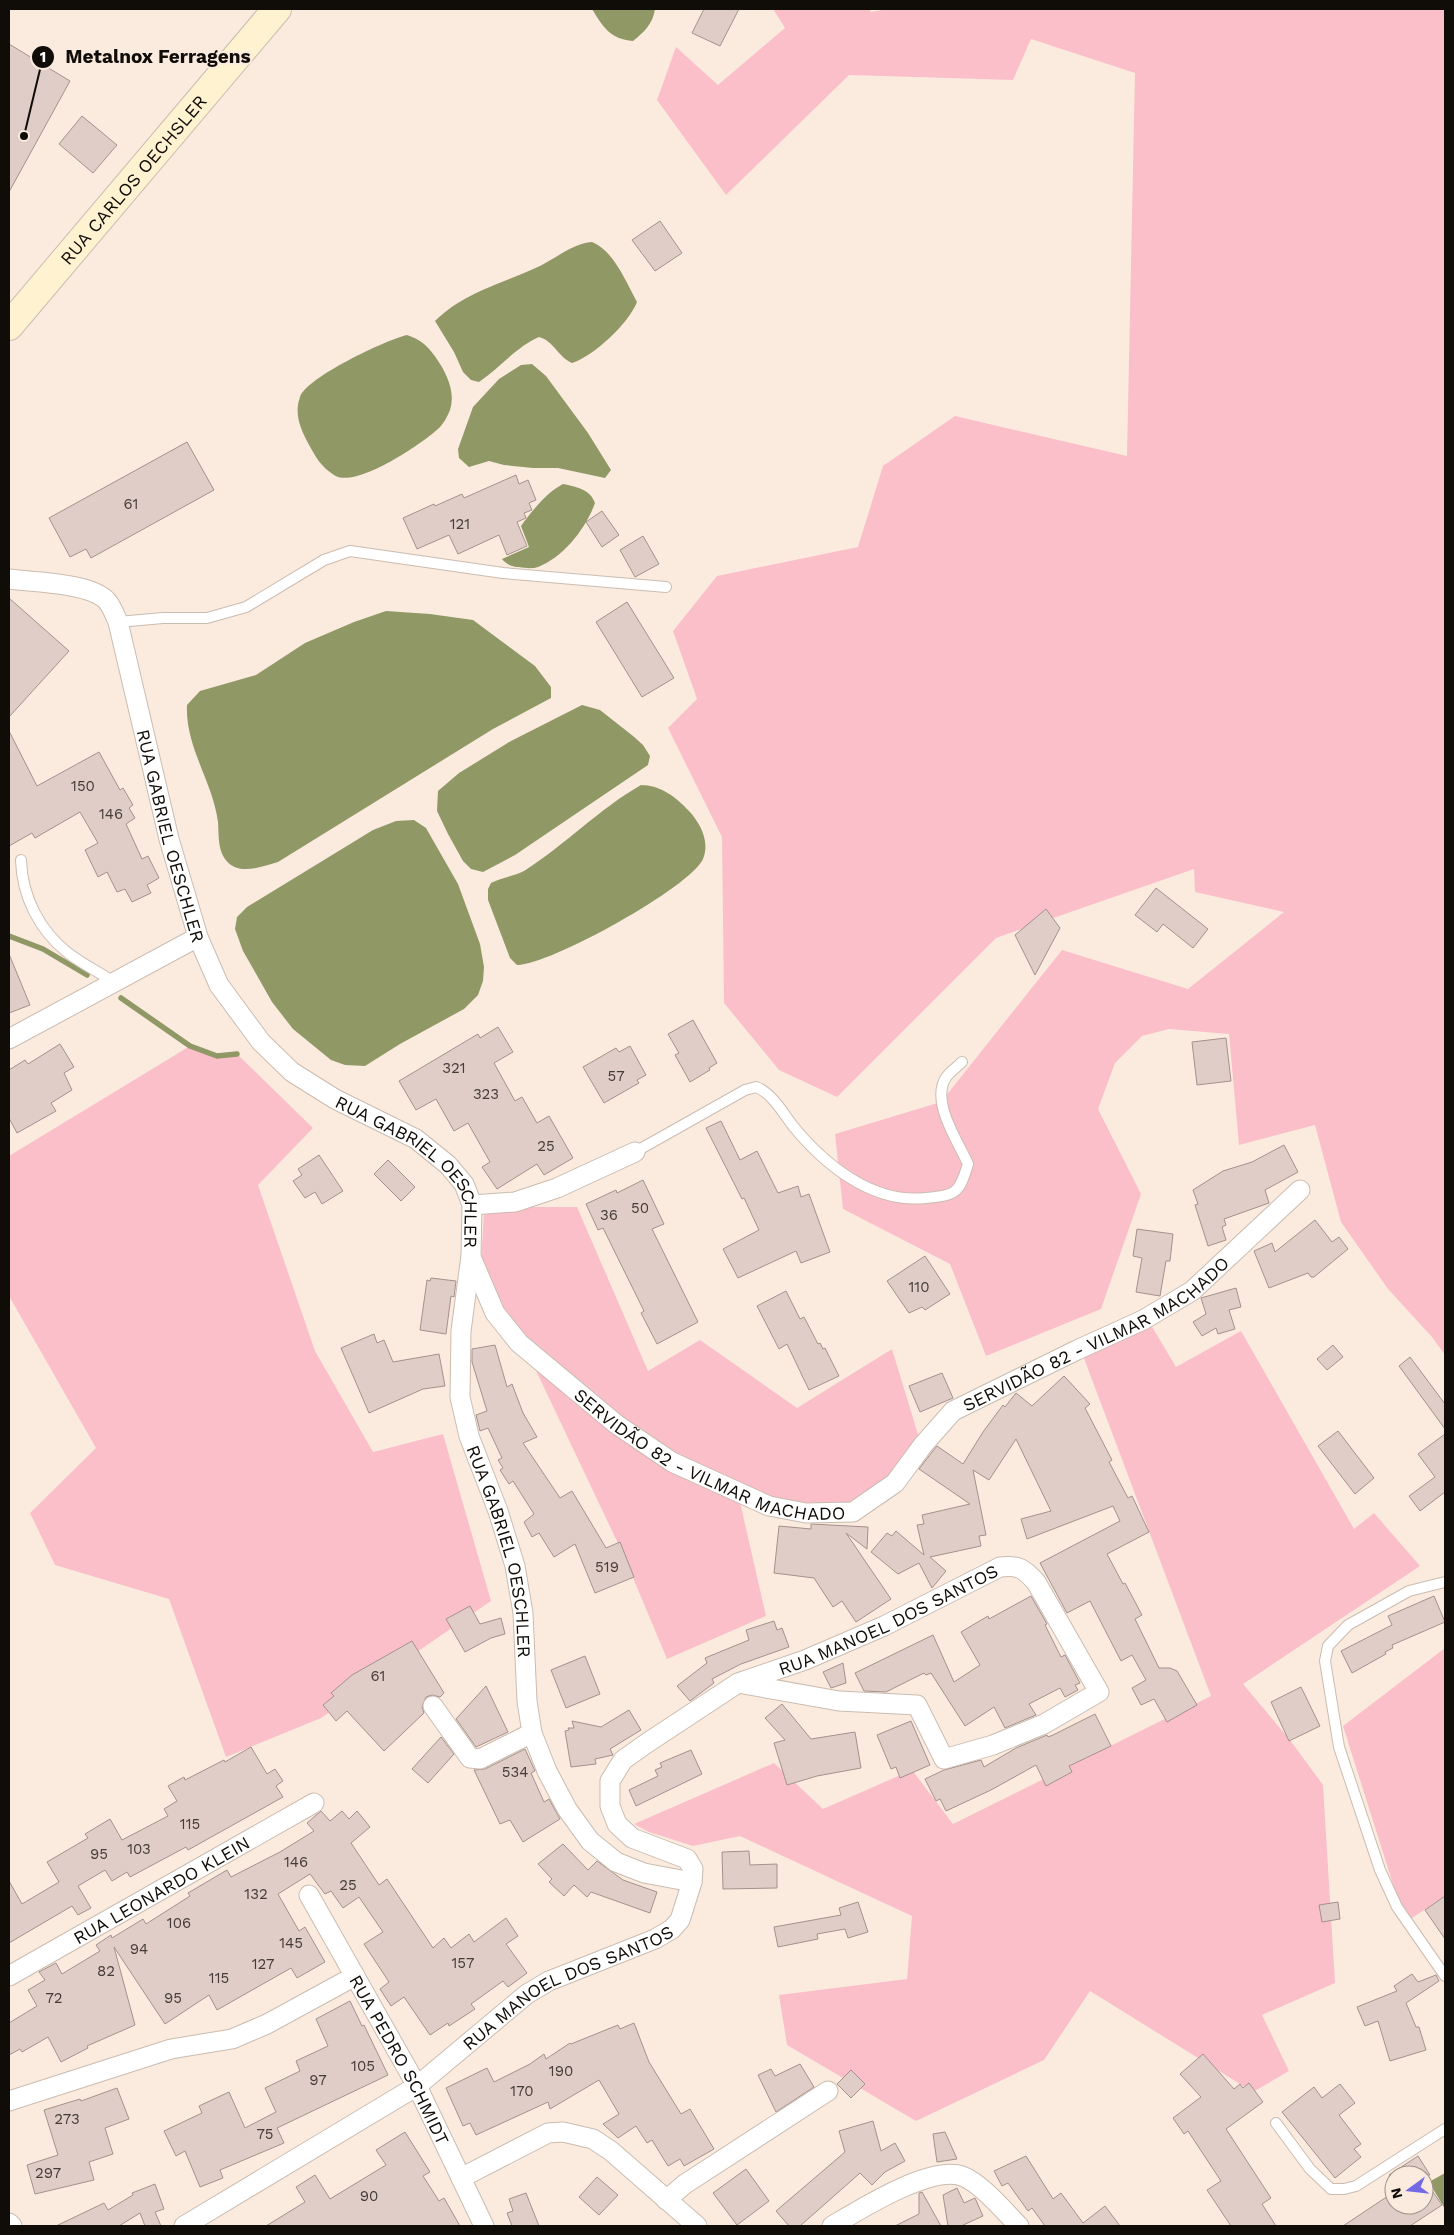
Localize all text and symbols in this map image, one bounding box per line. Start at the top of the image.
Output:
callout: Metalnox Ferragens [30,40,261,74]
text: Metalnox Ferragens [65,45,251,68]
text: 1 [40,48,46,66]
street label: RUA CARLOS OECHSLER [55,90,211,268]
house number: 61 [124,495,138,513]
house number: 121 [450,515,470,533]
street label: RUA GABRIEL OESCHLER [133,727,210,945]
house number: 150 [71,777,95,795]
house number: 146 [99,805,123,823]
house number: 321 [442,1059,466,1077]
house number: 57 [607,1067,625,1085]
house number: 323 [473,1085,499,1103]
street label: RUA GABRIEL OESCHLER [332,1090,483,1248]
house number: 25 [537,1137,555,1155]
house number: 50 [631,1199,649,1217]
house number: 36 [600,1206,618,1224]
street label: SERVIDÃO 82 - VILMAR MACHADO [959,1252,1233,1415]
house number: 110 [908,1278,930,1296]
street label: SERVIDÃO 82 - VILMAR MACHADO [570,1383,846,1524]
street label: RUA GABRIEL OESCHLER [463,1442,536,1658]
house number: 519 [595,1558,619,1576]
street label: RUA MANOEL DOS SANTOS [776,1559,1001,1679]
house number: 61 [371,1667,385,1685]
house number: 534 [502,1763,528,1781]
house number: 115 [180,1815,200,1833]
street label: RUA LEONARDO KLEIN [69,1831,253,1948]
house number: 103 [127,1840,151,1858]
house number: 95 [90,1845,108,1863]
house number: 146 [284,1853,308,1871]
house number: 25 [339,1876,357,1894]
house number: 132 [244,1885,268,1903]
house number: 106 [167,1914,191,1932]
street label: RUA MANOEL DOS SANTOS [458,1920,677,2054]
house number: 145 [279,1934,303,1952]
house number: 94 [130,1940,148,1958]
house number: 157 [452,1954,475,1972]
house number: 127 [252,1955,274,1973]
house number: 82 [97,1962,115,1980]
house number: 115 [209,1969,229,1987]
street label: RUA PEDRO SCHMIDT [346,1971,454,2148]
house number: 72 [45,1989,63,2007]
house number: 95 [164,1989,182,2007]
house number: 105 [351,2057,375,2075]
house number: 190 [549,2062,573,2080]
house number: 97 [309,2071,327,2089]
house number: 170 [510,2082,534,2100]
house number: 273 [54,2110,80,2128]
house number: 75 [256,2125,274,2143]
house number: 297 [35,2164,61,2182]
north arrow [1384,2165,1434,2215]
text: N [1387,2186,1406,2200]
house number: 90 [360,2187,378,2205]

